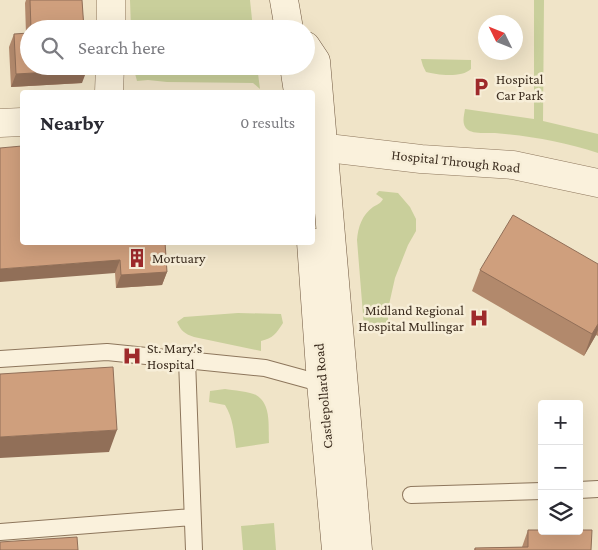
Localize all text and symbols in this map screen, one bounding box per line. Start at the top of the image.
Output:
north arrow [478,15,523,60]
search box [20,20,315,75]
icon: search [38,34,66,62]
text: Search here [78,37,165,58]
place label: Hospital Car Park [496,71,544,103]
parking icon: Hospital Car Park [470,76,492,98]
text: Nearby [40,111,104,135]
text: 0 results [240,114,295,131]
street label: Hospital Through Road [391,146,522,176]
building icon: Mortuary [126,247,148,269]
place label: Mortuary [152,250,206,266]
place label: Midland Regional Hospital Mullingar [358,302,464,334]
hospital icon: Midland Regional Hospital Mullingar [468,307,490,329]
place label: St. Mary's Hospital [147,340,202,372]
street label: Castlepollard Road [310,342,336,449]
hospital icon: St. Mary's Hospital [121,345,143,367]
map controls [538,400,583,535]
button: + [538,400,583,445]
button: − [538,445,583,490]
button: layers [538,490,583,535]

